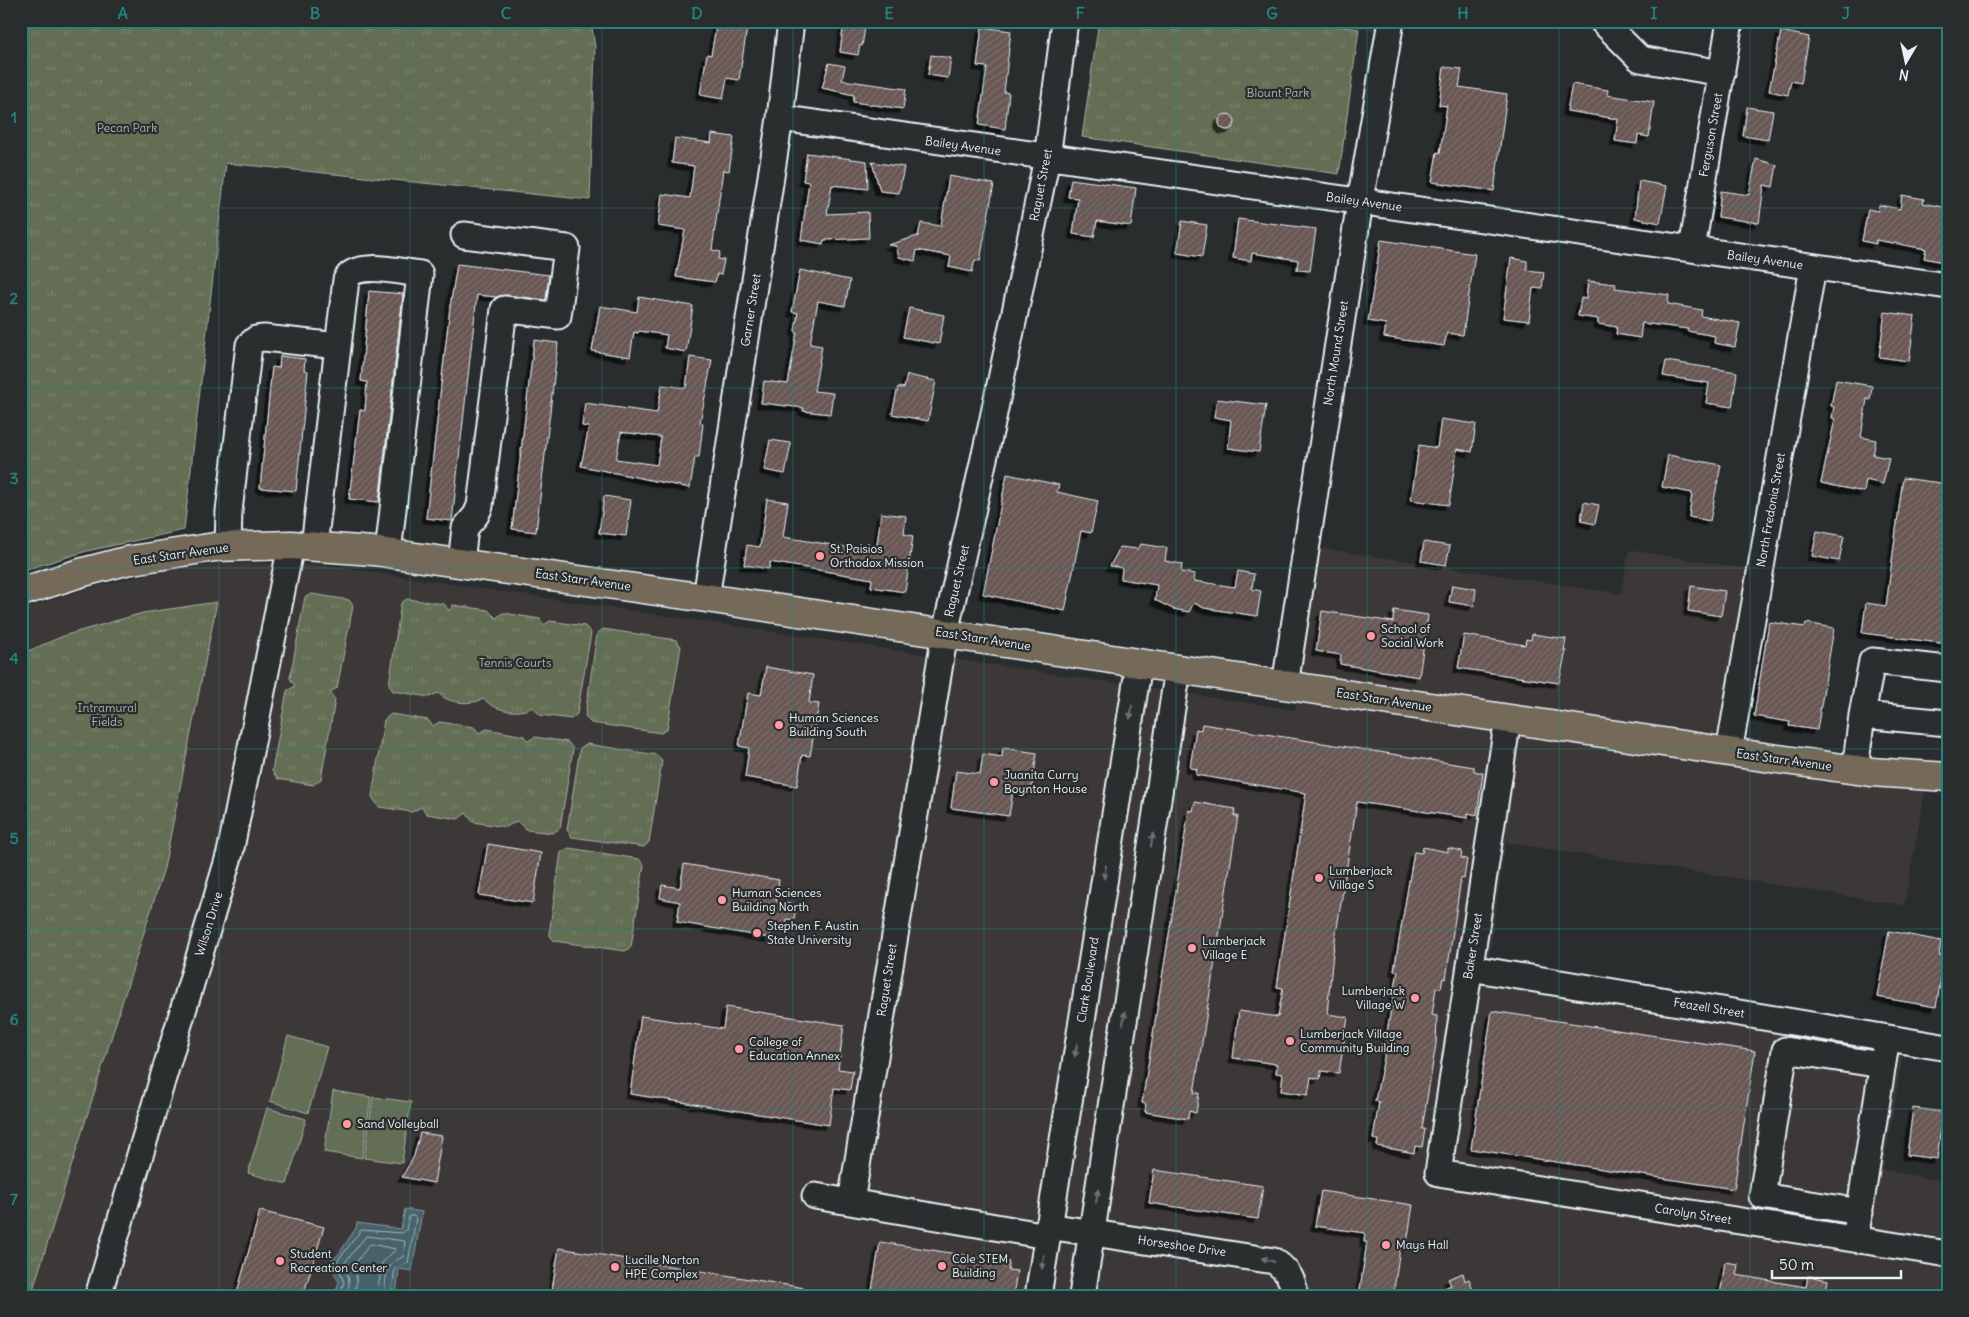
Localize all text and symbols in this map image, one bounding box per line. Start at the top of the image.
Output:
text: A [118,3,128,23]
text: B [310,3,321,23]
text: C [501,3,512,23]
text: D [691,3,703,23]
text: E [884,3,894,23]
text: F [1075,3,1085,23]
text: G [1266,3,1278,23]
text: H [1457,3,1469,23]
text: I [1651,3,1658,23]
text: J [1842,3,1851,23]
north arrow [1882,38,1932,88]
text: N [1898,65,1910,84]
park label: Blount Park [1247,85,1309,100]
street label: Ferguson Street [1696,92,1725,178]
text: 1 [11,107,17,127]
park label: Pecan Park [97,120,157,135]
street label: Bailey Avenue [924,133,1002,158]
street label: Raguet Street [1026,147,1055,222]
street label: Bailey Avenue [1325,189,1403,214]
street label: Bailey Avenue [1726,247,1804,272]
street label: Garner Street [737,272,764,347]
text: 2 [10,288,19,308]
street label: North Mound Street [1320,299,1351,406]
street label: North Fredonia Street [1753,451,1788,568]
text: 3 [9,468,19,488]
street label: East Starr Avenue [132,539,230,568]
place label: St. Paisios Orthodox Mission [830,541,924,570]
street label: Raguet Street [941,543,972,618]
marker: St. Paisios Orthodox Mission [814,550,826,562]
street label: East Starr Avenue [534,565,632,594]
place label: School of Social Work [1381,621,1444,650]
street label: East Starr Avenue [934,624,1032,653]
marker: School of Social Work [1365,630,1377,642]
text: 4 [9,648,19,668]
park label: Tennis Courts [479,655,551,670]
street label: East Starr Avenue [1335,685,1433,714]
park label: Intramural Fields [77,700,137,729]
one-way arrow [1127,704,1135,720]
place label: Human Sciences Building South [789,710,879,739]
marker: Human Sciences Building South [773,719,785,731]
street label: East Starr Avenue [1735,745,1833,774]
place label: Juanita Curry Boynton House [1004,767,1087,796]
marker: Juanita Curry Boynton House [988,776,1000,788]
text: 5 [9,828,19,848]
one-way arrow [1148,831,1156,847]
place label: Lumberjack Village S [1329,863,1393,892]
one-way arrow [1101,864,1109,880]
marker: Lumberjack Village S [1313,872,1325,884]
place label: Human Sciences Building North [732,885,822,914]
street label: Wilson Drive [192,890,225,958]
marker: Human Sciences Building North [716,894,728,906]
street label: Baker Street [1460,912,1485,980]
place label: Stephen F. Austin State University [767,918,859,947]
marker: Stephen F. Austin State University [751,927,763,939]
place label: Lumberjack Village E [1202,933,1266,962]
street label: Clark Boulevard [1073,936,1102,1024]
street label: Raguet Street [873,942,900,1017]
marker: Lumberjack Village E [1186,942,1198,954]
place label: Lumberjack Village W [1341,983,1405,1012]
marker: Lumberjack Village W [1409,992,1421,1004]
street label: Feazell Street [1672,994,1746,1021]
text: 6 [9,1009,19,1029]
one-way arrow [1121,1009,1129,1025]
place label: Lumberjack Village Community Building [1300,1026,1410,1055]
place label: College of Education Annex [749,1034,840,1063]
marker: Lumberjack Village Community Building [1284,1035,1296,1047]
one-way arrow [1072,1042,1080,1058]
marker: College of Education Annex [733,1043,745,1055]
place label: Sand Volleyball [357,1116,439,1131]
marker: Sand Volleyball [341,1118,353,1130]
one-way arrow [1094,1187,1102,1203]
text: 7 [10,1189,18,1209]
street label: Carolyn Street [1654,1200,1733,1227]
street label: Horseshoe Drive [1137,1232,1227,1259]
place label: Mays Hall [1396,1237,1448,1252]
marker: Mays Hall [1380,1239,1392,1251]
place label: Student Recreation Center [290,1246,387,1275]
scale bar [1772,1247,1900,1279]
place label: Cole STEM Building [952,1251,1008,1280]
place label: Lucille Norton HPE Complex [625,1252,699,1281]
one-way arrow [1039,1254,1047,1270]
marker: Student Recreation Center [274,1255,286,1267]
one-way arrow [1260,1255,1275,1263]
text: 50 m [1779,1255,1814,1274]
marker: Cole STEM Building [936,1260,948,1272]
marker: Lucille Norton HPE Complex [609,1261,621,1273]

